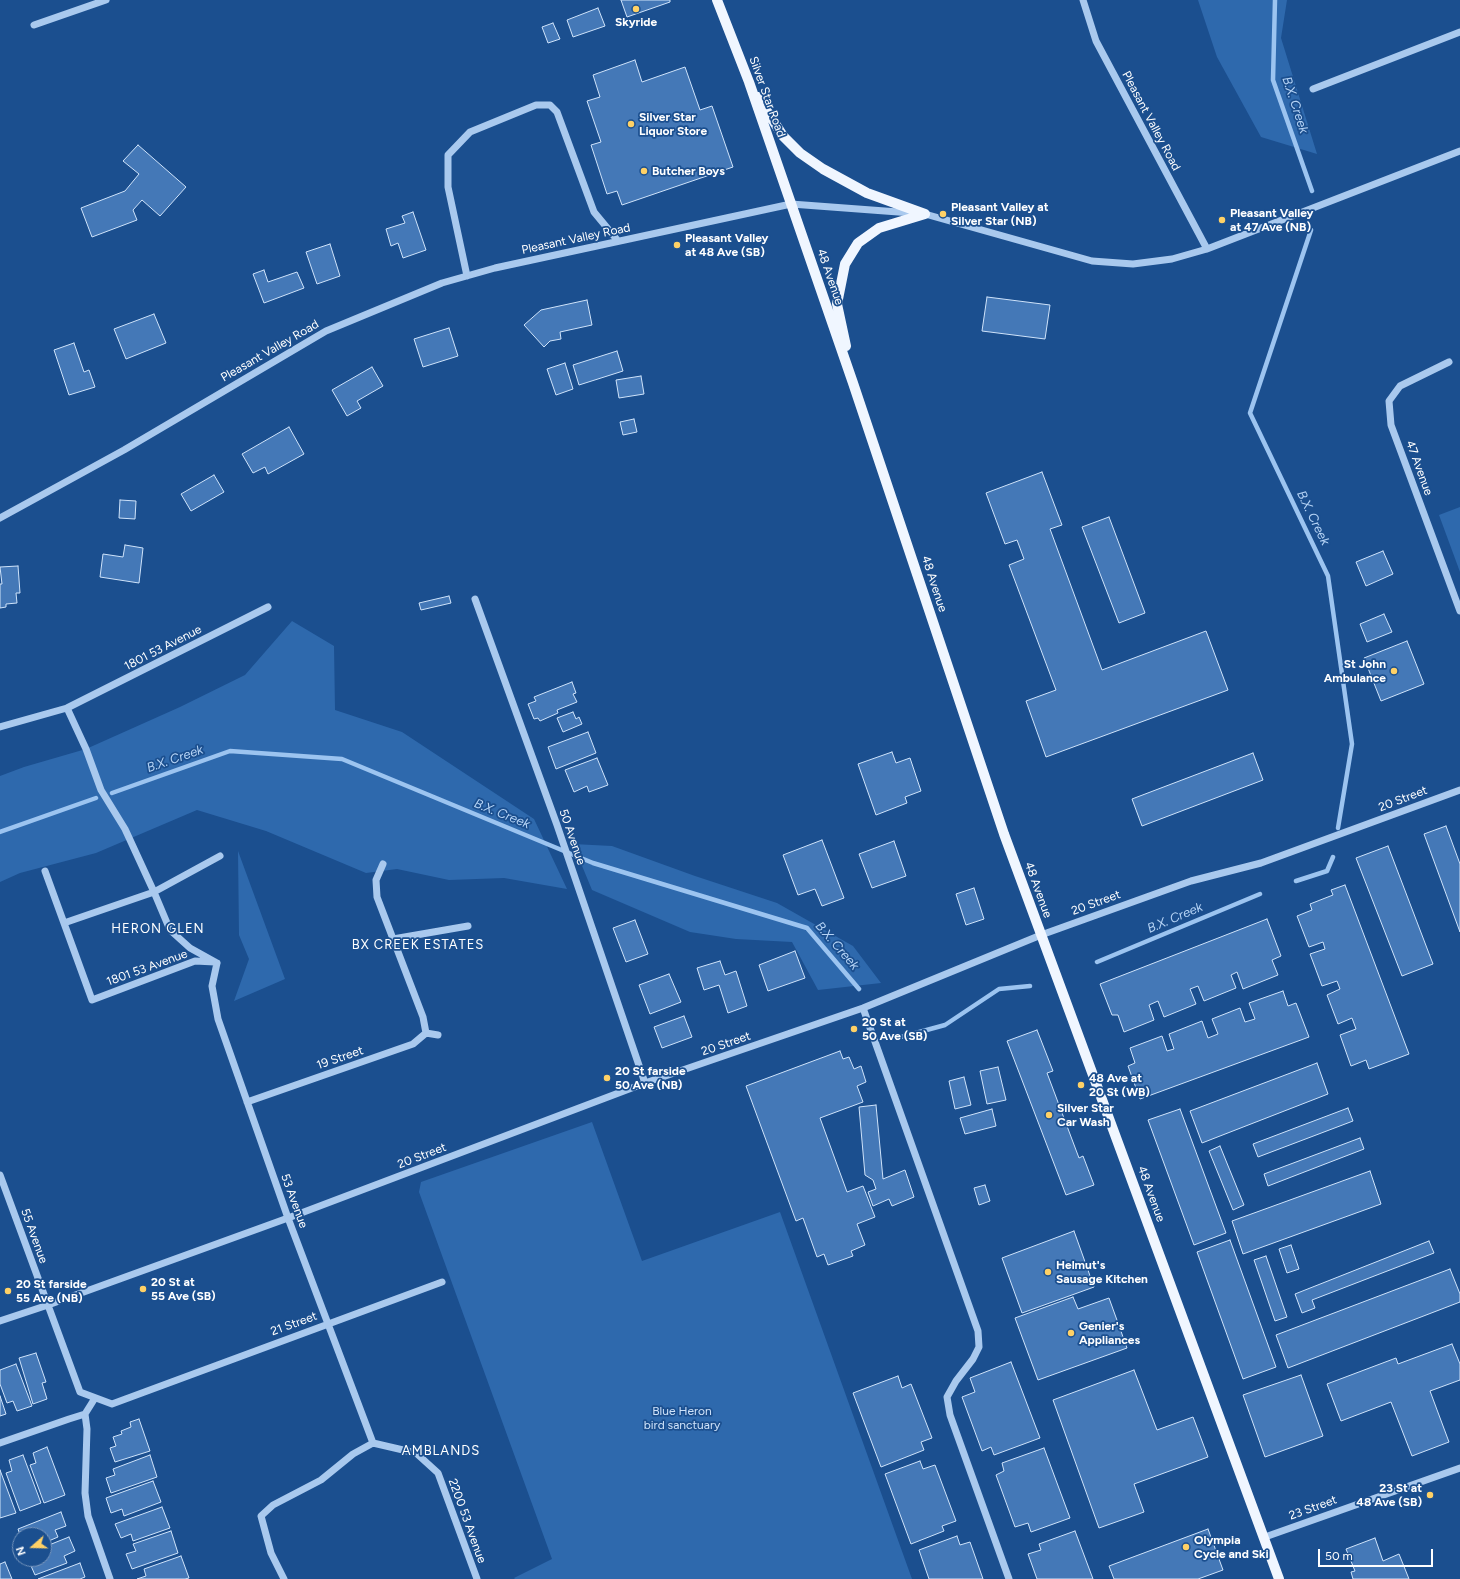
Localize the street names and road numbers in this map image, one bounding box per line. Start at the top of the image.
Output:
street label: Silver Star Road [746,55,788,139]
street label: Pleasant Valley Road [1119,69,1183,173]
street label: Pleasant Valley Road [520,220,632,258]
street label: 48 Avenue [814,247,846,307]
street label: Pleasant Valley Road [218,317,322,385]
street label: 47 Avenue [1402,439,1436,497]
street label: 48 Avenue [918,554,950,614]
street label: 1801 53 Avenue [122,622,204,674]
street label: 20 Street [1377,783,1429,815]
street label: 50 Avenue [556,807,588,867]
street label: 48 Avenue [1021,860,1055,920]
street label: 20 Street [1070,888,1122,918]
street label: 1801 53 Avenue [105,947,189,989]
street label: 20 Street [700,1029,752,1059]
street label: 19 Street [315,1043,365,1073]
street label: 20 Street [396,1140,448,1172]
street label: 48 Avenue [1134,1164,1168,1224]
street label: 53 Avenue [277,1172,311,1230]
street label: 55 Avenue [17,1207,51,1265]
street label: 21 Street [269,1309,319,1339]
street label: 2200 53 Avenue [445,1477,489,1565]
street label: 23 Street [1287,1493,1339,1523]

